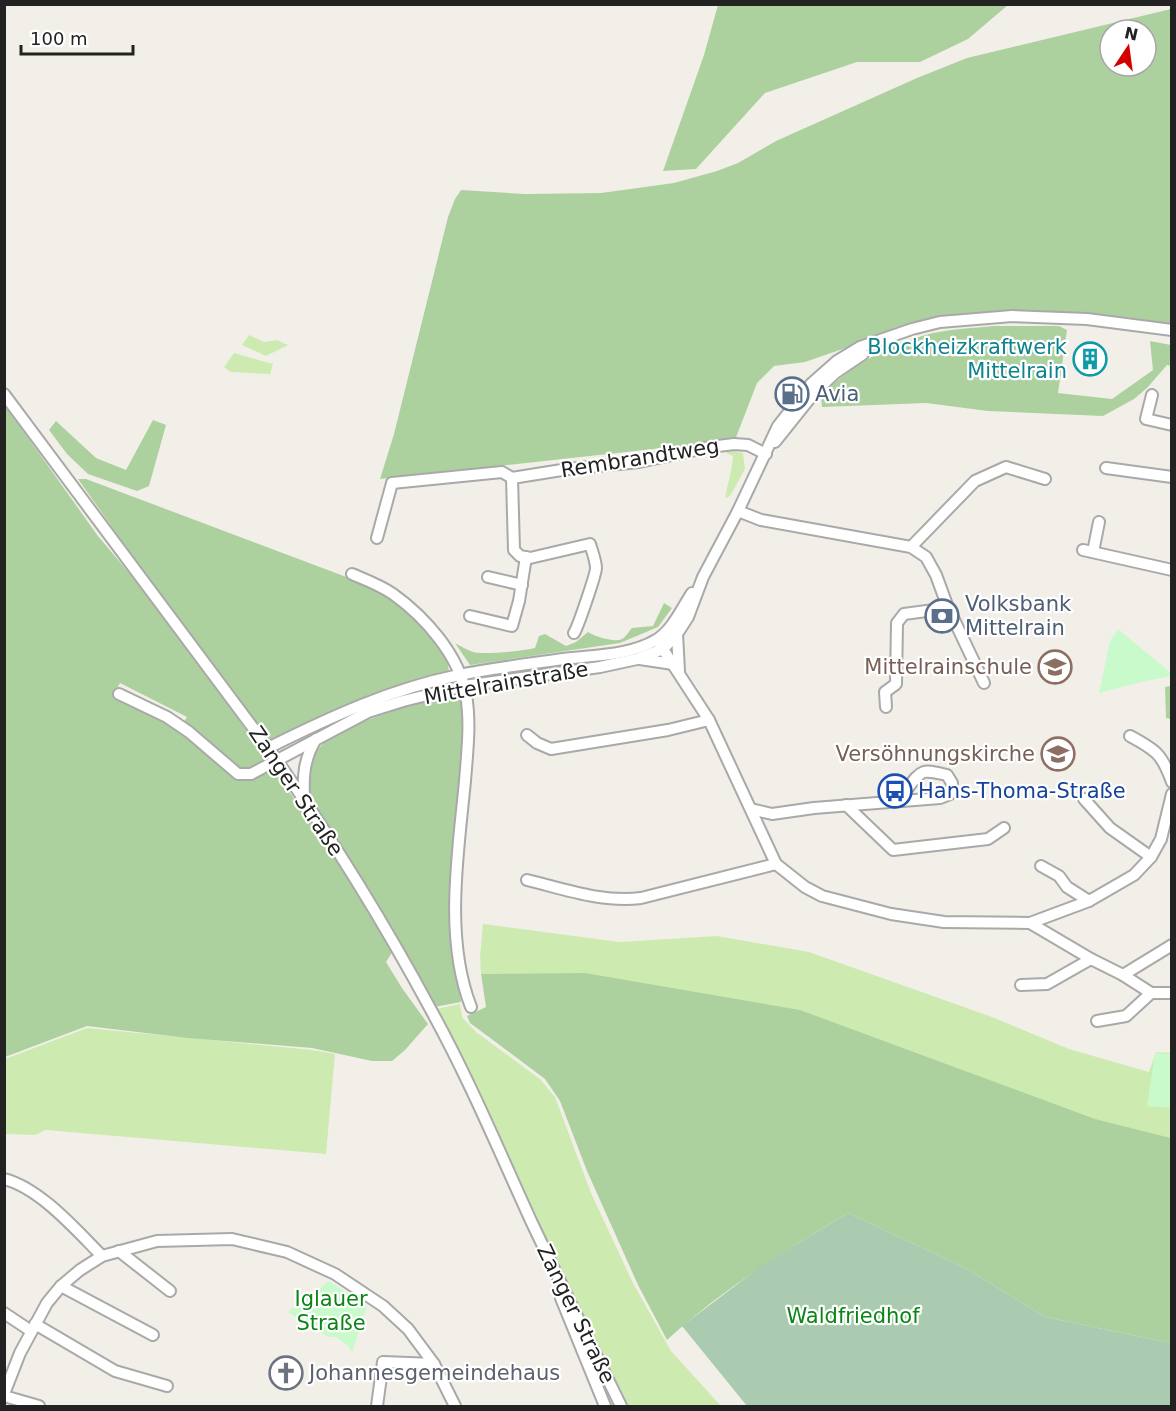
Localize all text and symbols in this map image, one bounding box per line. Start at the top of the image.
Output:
scale bar [21,18,134,56]
north arrow [1098,18,1158,78]
text: N [1123,23,1140,45]
text: 100 m [30,28,88,49]
place label: Blockheizkraftwerk Mittelrain [867,335,1068,383]
building icon: Blockheizkraftwerk Mittelrain [1072,341,1108,377]
fuel station icon: Avia [774,376,810,412]
place label: Avia [815,382,859,406]
street label: Rembrandtweg [559,434,721,482]
place label: Volksbank Mittelrain [965,592,1072,640]
bank icon: Volksbank Mittelrain [924,598,960,634]
school or university icon: Mittelrainschule [1037,649,1073,685]
place label: Mittelrainschule [864,655,1032,679]
street label: Mittelrainstraße [422,657,590,709]
street label: Zanger Straße [244,722,348,860]
school or university icon: Versöhnungskirche [1040,736,1076,772]
place label: Versöhnungskirche [835,742,1035,766]
bus stop icon: Hans-Thoma-Straße [877,773,913,809]
place label: Hans-Thoma-Straße [918,779,1126,803]
street label: Zanger Straße [532,1241,620,1387]
park label: Iglauer Straße [294,1287,368,1335]
park label: Waldfriedhof [786,1304,920,1328]
church icon: Johannesgemeindehaus [268,1355,304,1391]
place label: Johannesgemeindehaus [307,1361,560,1385]

